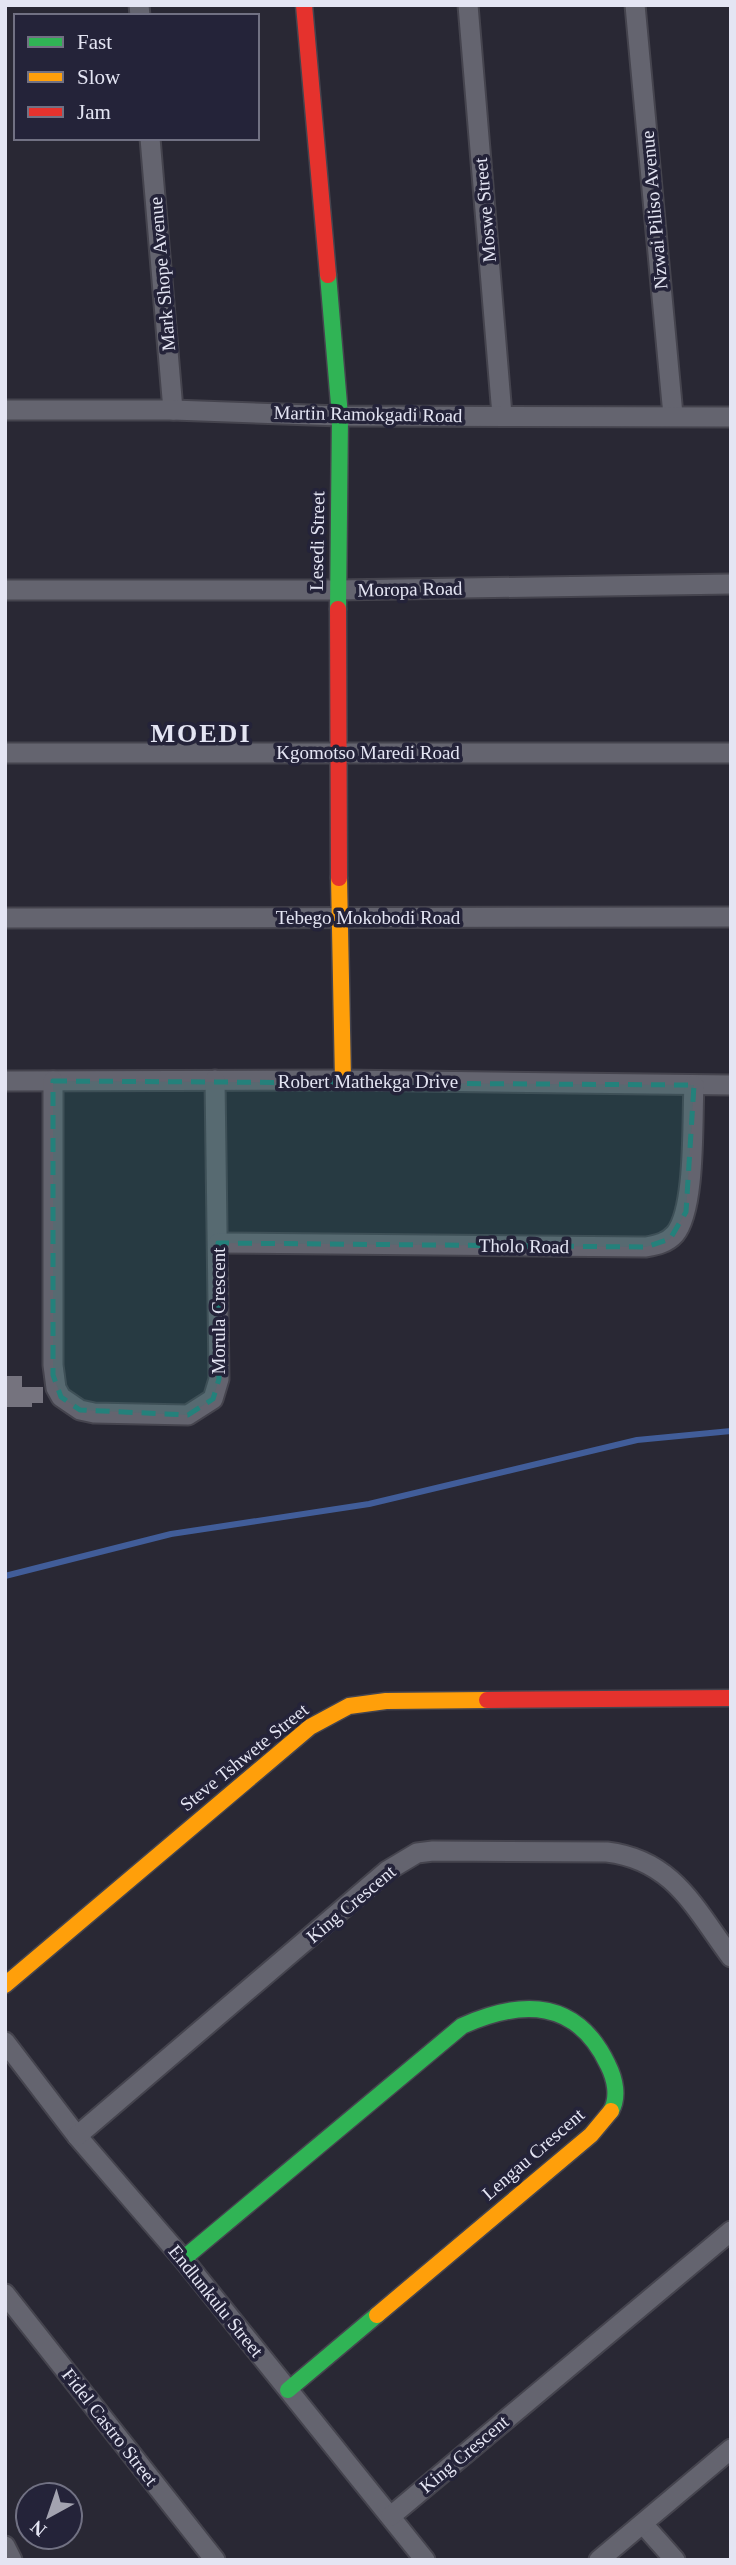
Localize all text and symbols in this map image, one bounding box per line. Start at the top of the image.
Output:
legend [14,14,259,140]
text: Fast [77,30,112,54]
text: Slow [77,65,121,89]
text: Jam [77,100,111,124]
street label: Nzwai Piliso Avenue [637,130,671,290]
street label: Moswe Street [470,156,500,263]
street label: Mark Shope Avenue [145,196,179,352]
street label: Martin Ramokgadi Road [273,402,463,426]
street label: Lesedi Street [306,490,328,591]
street label: Moropa Road [357,578,463,600]
district label: MOEDI [151,719,252,748]
street label: Kgomotso Maredi Road [276,742,460,763]
street label: Tebego Mokobodi Road [276,907,461,928]
street label: Robert Mathekga Drive [278,1071,458,1092]
street label: Tholo Road [479,1235,570,1257]
street label: Morula Crescent [208,1247,229,1375]
street label: Steve Tshwete Street [176,1698,313,1815]
street label: King Crescent [302,1860,400,1947]
street label: Lengau Crescent [478,2104,589,2204]
street label: Endlunkulu Street [165,2241,268,2362]
street label: Fidel Castro Street [58,2364,163,2490]
street label: King Crescent [415,2410,513,2497]
north arrow [14,2481,84,2551]
text: N [26,2516,50,2541]

